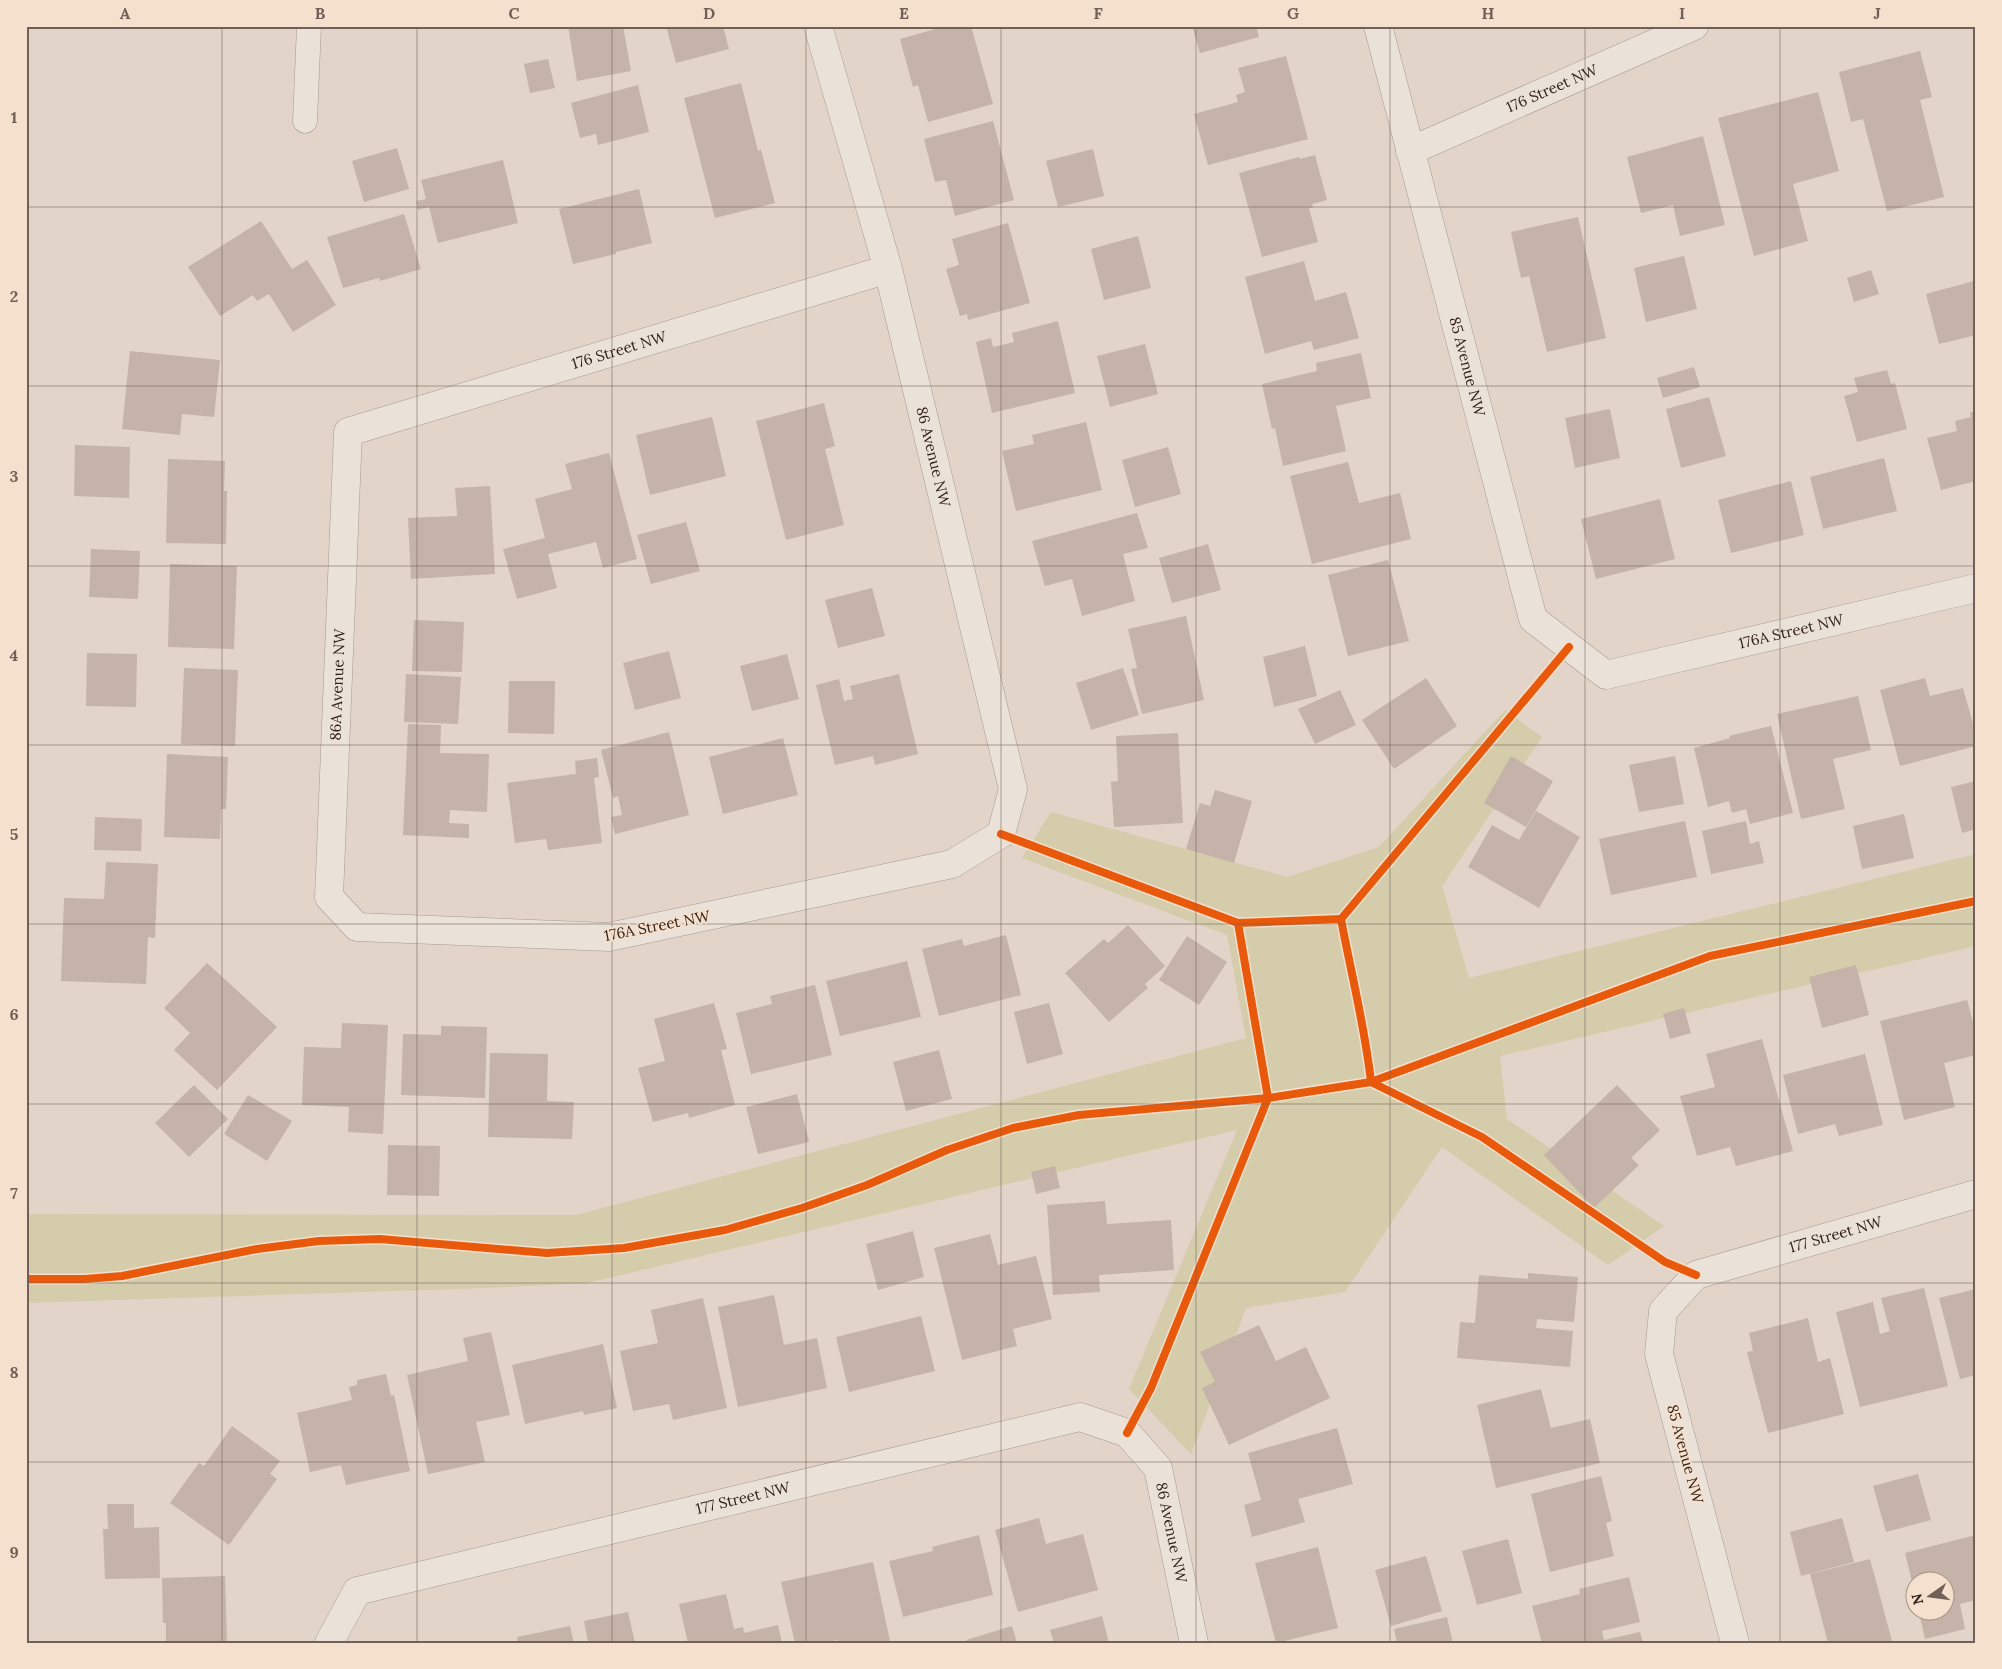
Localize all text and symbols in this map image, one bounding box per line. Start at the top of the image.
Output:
text: A [120,3,131,23]
text: B [315,3,326,23]
text: C [508,3,520,23]
text: D [703,3,715,23]
text: E [899,3,909,23]
text: F [1093,3,1103,23]
text: G [1287,3,1299,23]
text: H [1482,3,1495,23]
text: I [1679,3,1685,23]
text: J [1873,3,1881,23]
street label: 176 Street NW [1503,59,1601,117]
text: 1 [11,107,17,127]
text: 2 [10,286,18,306]
street label: 85 Avenue NW [1445,315,1490,419]
street label: 176 Street NW [569,326,669,373]
street label: 86 Avenue NW [912,405,955,510]
text: 3 [10,466,19,486]
street label: 176A Street NW [1737,609,1846,653]
street label: 86A Avenue NW [325,628,349,741]
text: 4 [10,645,19,665]
text: 5 [10,824,19,844]
street label: 176A Street NW [602,906,712,945]
text: 6 [9,1004,19,1024]
text: 7 [10,1183,18,1203]
street label: 177 Street NW [1786,1211,1885,1257]
text: 8 [9,1362,19,1382]
street label: 85 Avenue NW [1663,1402,1708,1507]
street label: 177 Street NW [694,1477,793,1518]
street label: 86 Avenue NW [1152,1480,1192,1586]
text: 9 [9,1542,19,1562]
north arrow [1904,1572,1954,1622]
text: N [1907,1592,1927,1607]

